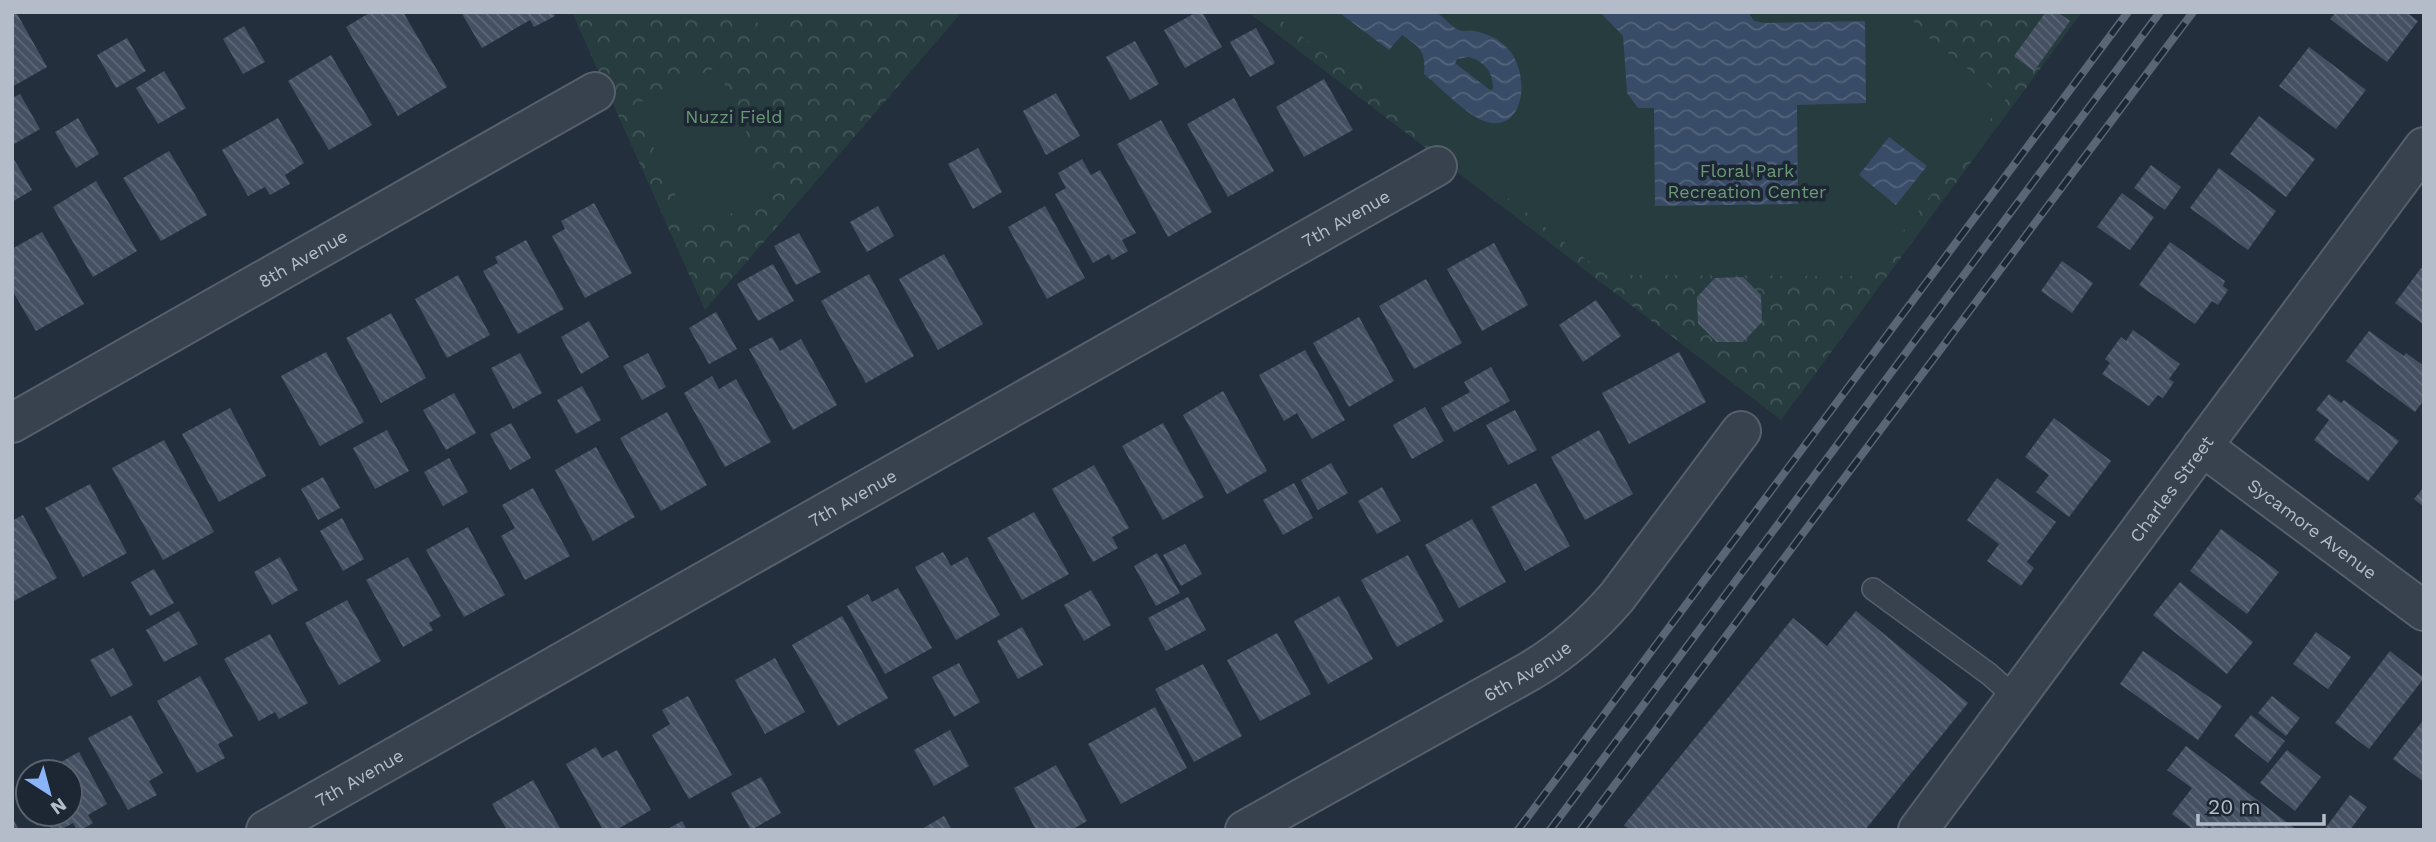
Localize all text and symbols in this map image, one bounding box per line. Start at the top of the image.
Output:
park label: Nuzzi Field [685,106,783,127]
park label: Floral Park Recreation Center [1668,160,1826,202]
street label: 7th Avenue [1298,185,1393,251]
street label: 8th Avenue [254,225,351,292]
street label: Charles Street [2125,431,2217,546]
street label: 7th Avenue [805,464,900,531]
street label: Sycamore Avenue [2244,474,2381,583]
street label: 6th Avenue [1480,636,1575,705]
street label: 7th Avenue [311,744,407,811]
north arrow [14,758,84,828]
scale bar [2198,782,2324,826]
text: N [46,793,71,820]
text: 20 m [2208,794,2260,819]

